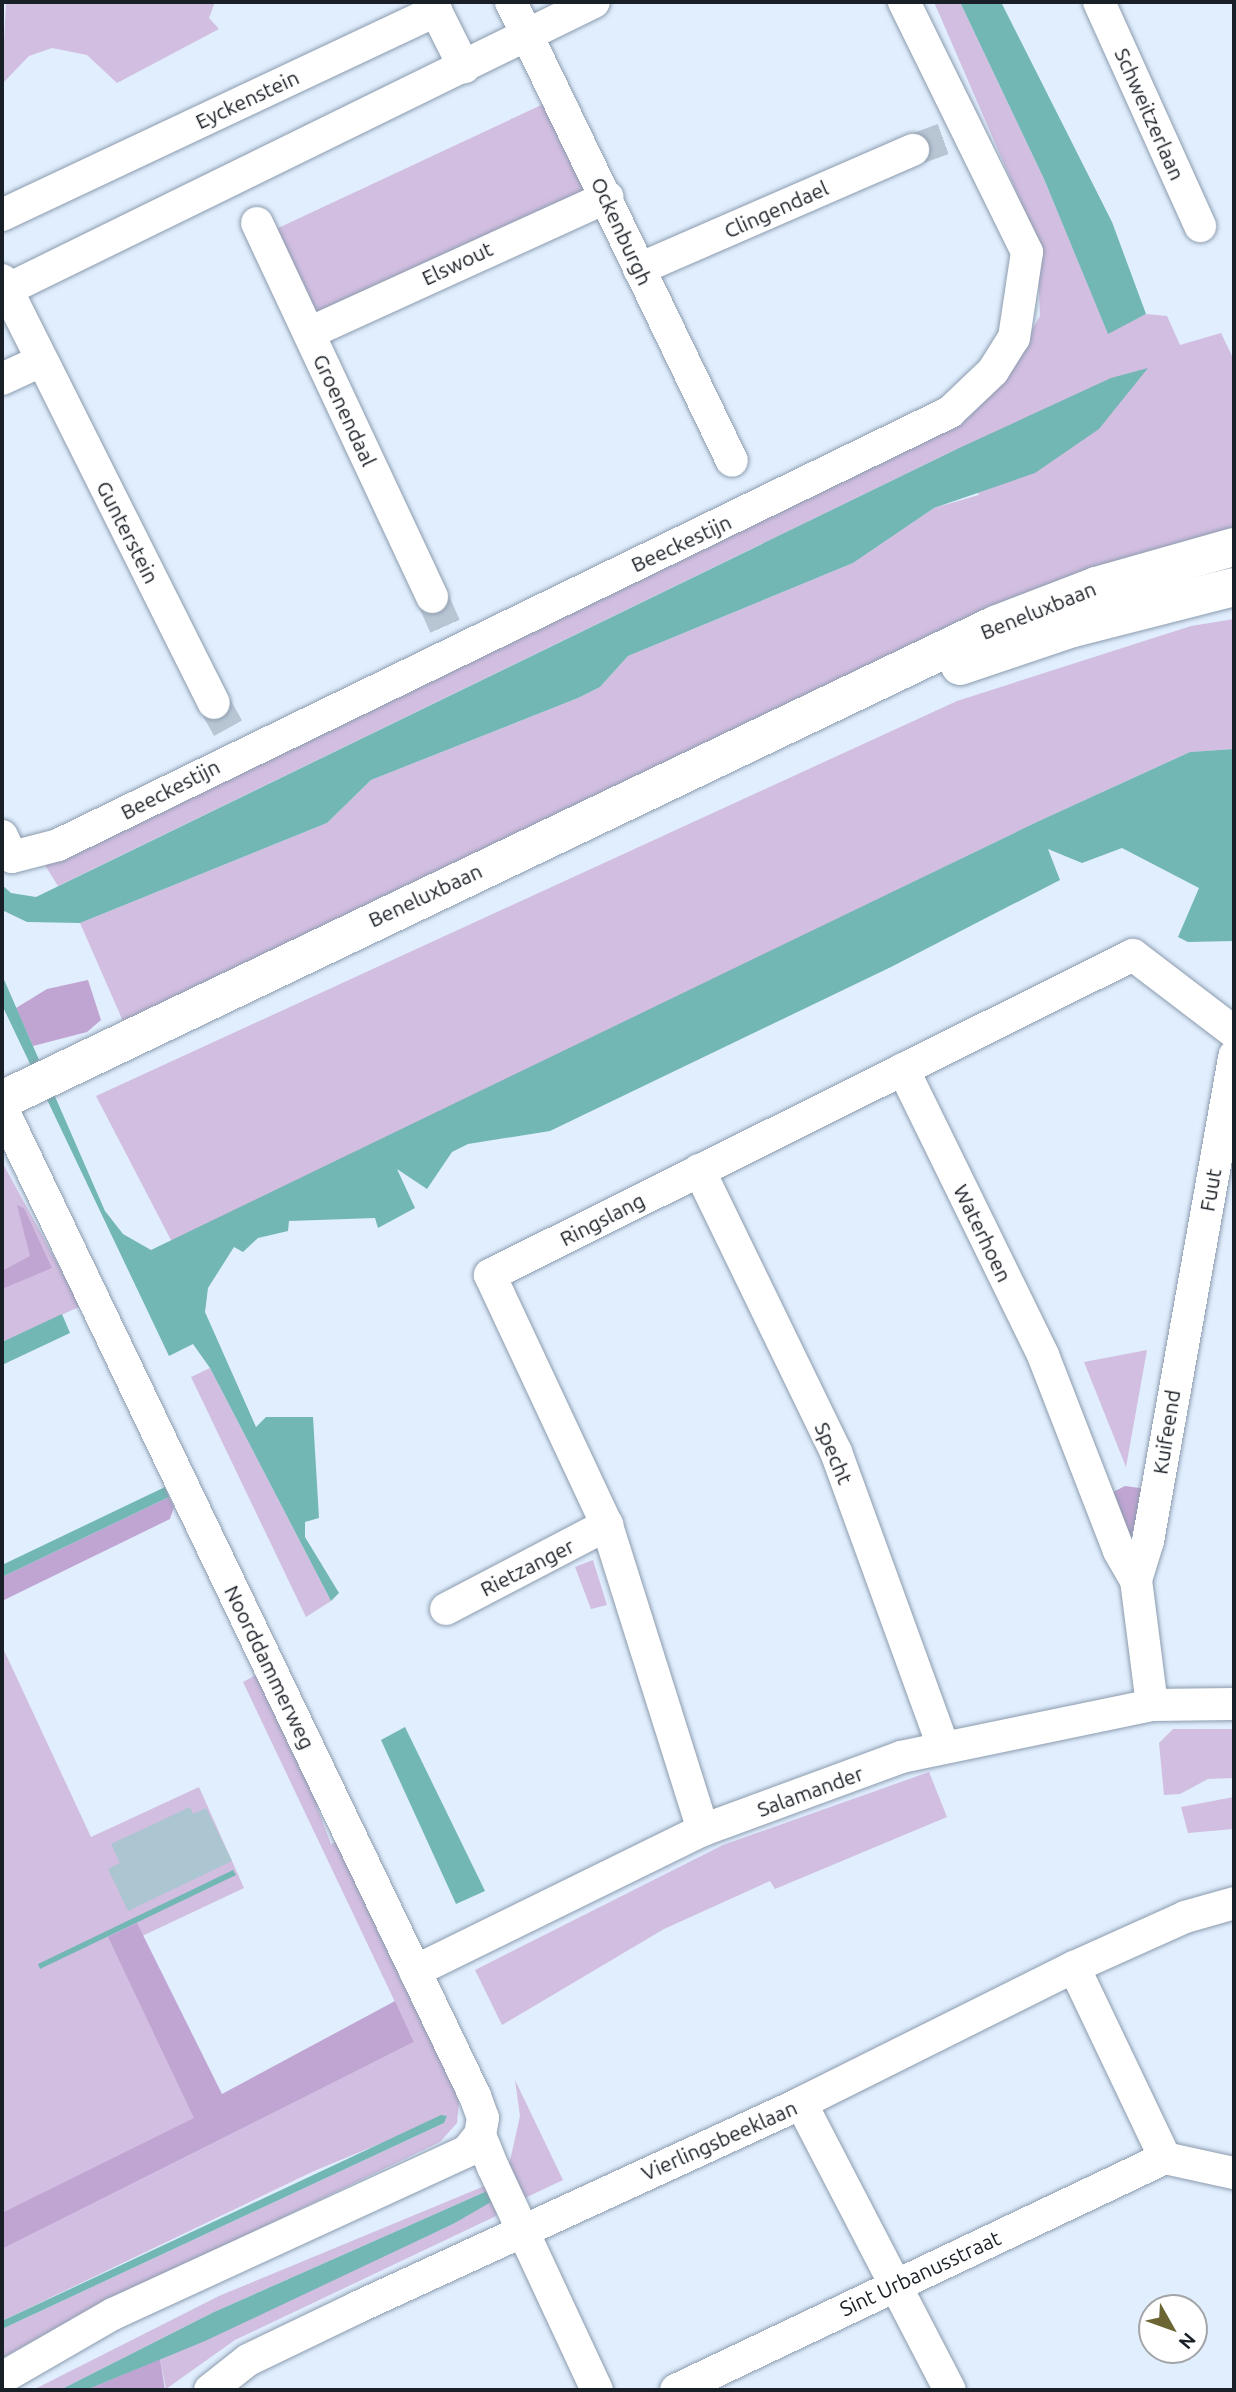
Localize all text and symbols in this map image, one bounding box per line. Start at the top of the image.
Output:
street label: Schweitzerlaan [1110,44,1190,184]
street label: Eyckenstein [191,64,303,134]
street label: Ockenburgh [586,173,658,289]
street label: Clingendael [720,175,832,243]
street label: Elswout [418,236,496,290]
street label: Groenendaal [308,350,382,470]
street label: Gunterstein [91,477,165,587]
street label: Beeckestijn [627,509,735,577]
street label: Beneluxbaan [977,575,1099,645]
street label: Beeckestijn [116,753,224,825]
street label: Beneluxbaan [364,858,486,932]
street label: Fuut [1194,1167,1226,1213]
street label: Waterhoen [949,1180,1017,1286]
street label: Ringslang [555,1187,649,1251]
street label: Kuifeend [1147,1388,1185,1476]
street label: Specht [810,1418,858,1488]
street label: Rietzanger [476,1533,578,1601]
street label: Noorddammerweg [219,1581,321,1753]
street label: Salamander [754,1760,866,1822]
street label: Vierlingsbeeklaan [637,2094,801,2186]
street label: Sint Urbanusstraat [835,2225,1005,2321]
north arrow [1138,2294,1208,2364]
text: N [1175,2329,1201,2354]

